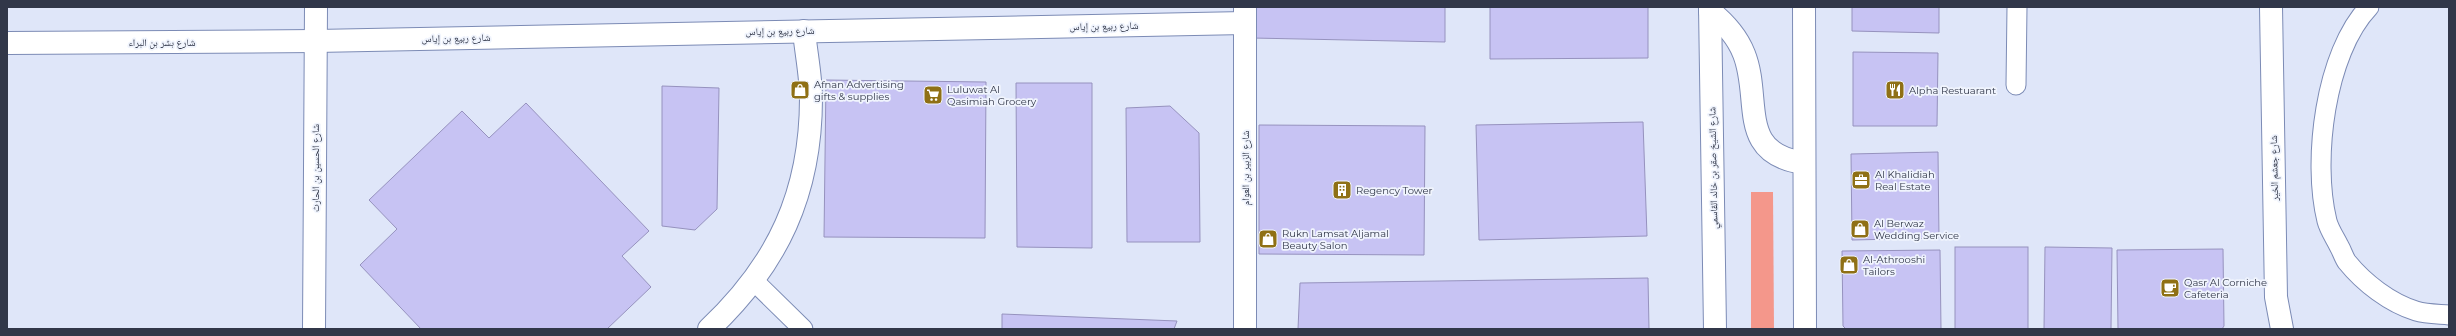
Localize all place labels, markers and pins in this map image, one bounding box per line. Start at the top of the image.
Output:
place label: Afnan Advertising gifts & supplies [814,78,904,103]
shop icon: Afnan Advertising gifts & supplies [789,79,811,101]
restaurant icon: Alpha Restuarant [1884,79,1906,101]
place label: Luluwat Al Qasimiah Grocery [947,83,1037,108]
supermarket icon: Luluwat Al Qasimiah Grocery [922,84,944,106]
place label: Alpha Restuarant [1909,84,1996,97]
place label: Al Khalidiah Real Estate [1875,168,1935,193]
office icon: Al Khalidiah Real Estate [1850,169,1872,191]
building icon: Regency Tower [1331,179,1353,201]
place label: Regency Tower [1356,184,1433,197]
place label: Al Berwaz Wedding Service [1874,217,1959,242]
shop icon: Al Berwaz Wedding Service [1849,218,1871,240]
place label: Rukn Lamsat Aljamal Beauty Salon [1282,227,1389,252]
shop icon: Rukn Lamsat Aljamal Beauty Salon [1257,228,1279,250]
place label: Al-Athrooshi Tailors [1863,253,1925,278]
shop icon: Al-Athrooshi Tailors [1838,254,1860,276]
place label: Qasr Al Corniche Cafeteria [2184,276,2267,301]
cafe icon: Qasr Al Corniche Cafeteria [2159,277,2181,299]

